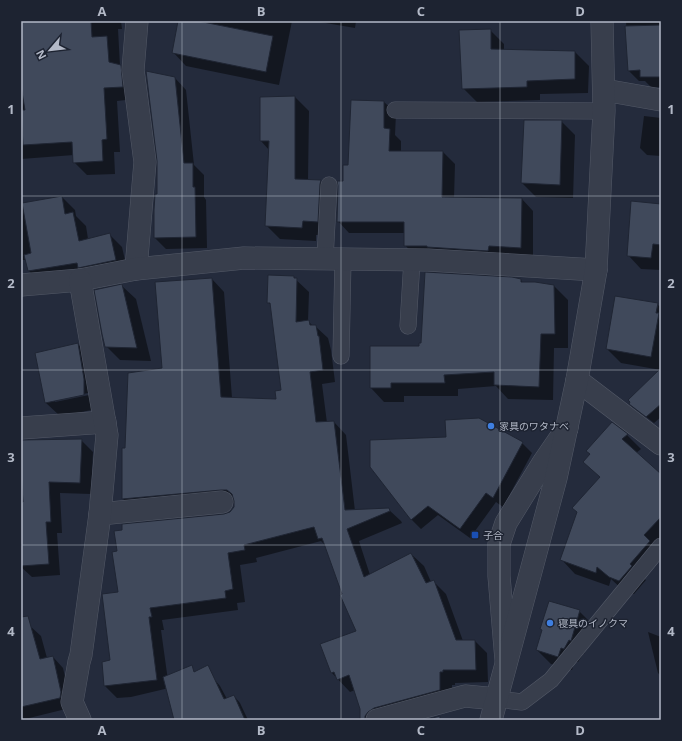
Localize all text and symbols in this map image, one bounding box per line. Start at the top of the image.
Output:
text: A [98,2,107,20]
text: B [257,2,266,20]
text: C [417,2,425,20]
text: D [575,2,585,20]
north arrow [30,30,70,70]
text: N [32,47,49,62]
text: 1 [7,100,15,118]
text: 1 [667,100,675,118]
text: 2 [7,274,15,292]
text: 2 [667,274,675,292]
place label: 家具のワタナベ [499,419,569,433]
marker: 家具のワタナベ [486,421,496,431]
text: 3 [7,448,15,466]
text: 3 [667,448,675,466]
place label: 子合 [483,528,503,542]
marker: 子合 [470,530,480,540]
place label: 寝具のイノクマ [558,616,628,630]
marker: 寝具のイノクマ [545,618,555,628]
text: 4 [7,622,15,640]
text: 4 [667,622,675,640]
text: A [98,721,107,739]
text: B [257,721,266,739]
text: C [417,721,425,739]
text: D [575,721,585,739]

